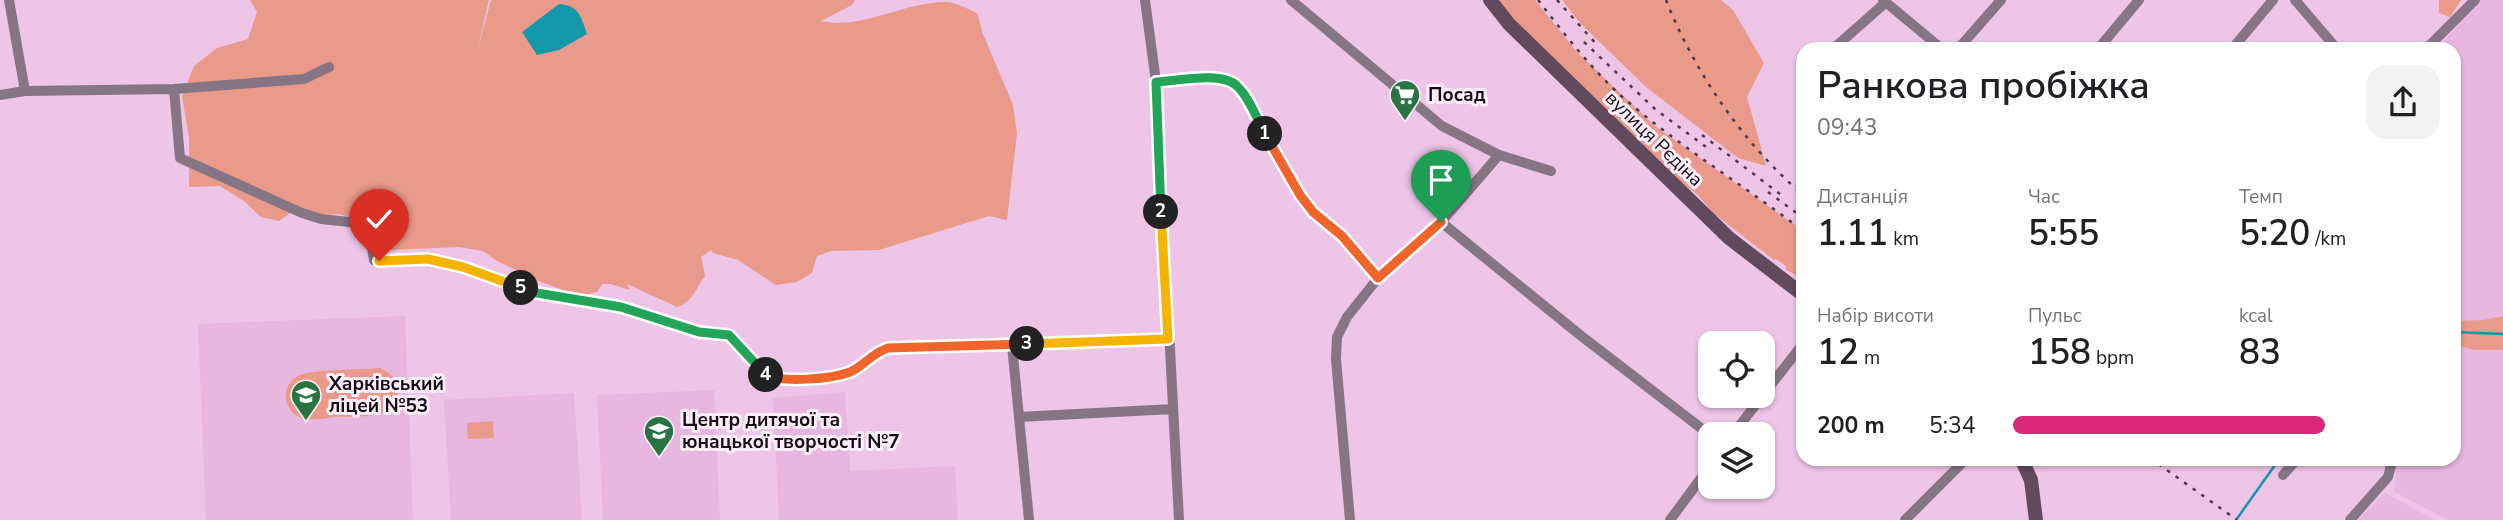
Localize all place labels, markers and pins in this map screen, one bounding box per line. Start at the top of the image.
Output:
supermarket icon: Посад [1388,78,1422,122]
place label: Посад [1428,82,1486,108]
pin: 1 [1248,116,1282,152]
pin [1411,150,1471,222]
pin [349,189,409,261]
pin: 2 [1144,194,1178,230]
pin: 5 [504,270,538,306]
pin: 3 [1010,326,1044,362]
pin: 4 [748,358,784,392]
place label: Харківський ліцей №53 [328,371,444,419]
school or university icon: Харківський ліцей №53 [289,378,323,422]
place label: Центр дитячої та юнацької творчості №7 [682,407,900,455]
school or university icon: Центр дитячої та юнацької творчості №7 [642,414,676,458]

